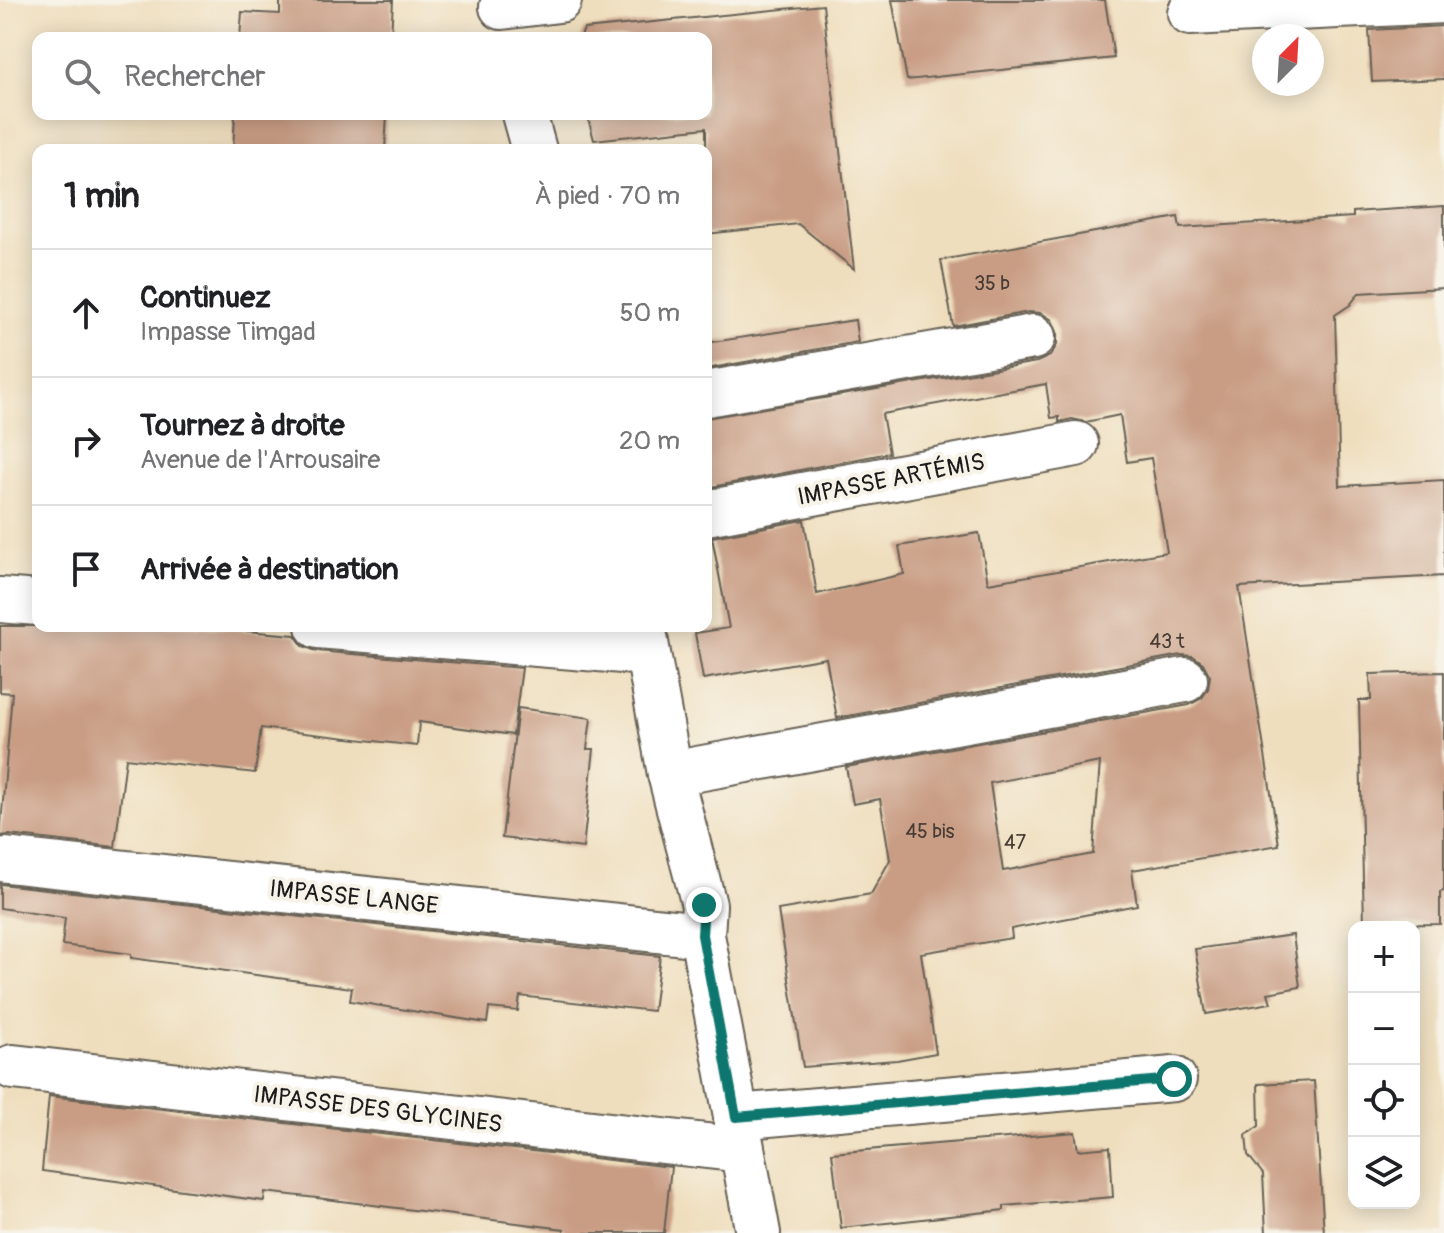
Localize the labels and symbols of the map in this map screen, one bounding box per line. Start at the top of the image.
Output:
north arrow [1252,24,1324,96]
house number: 35 b [974,271,1010,296]
street label: IMPASSE ARTÉMIS [795,447,987,512]
house number: 43 t [1149,629,1186,654]
house number: 45 bis [905,819,955,844]
house number: 47 [1004,830,1027,855]
street label: IMPASSE LANGE [268,874,440,921]
route end [686,887,722,923]
route start [1156,1061,1192,1097]
street label: IMPASSE DES GLYCINES [252,1080,504,1139]

